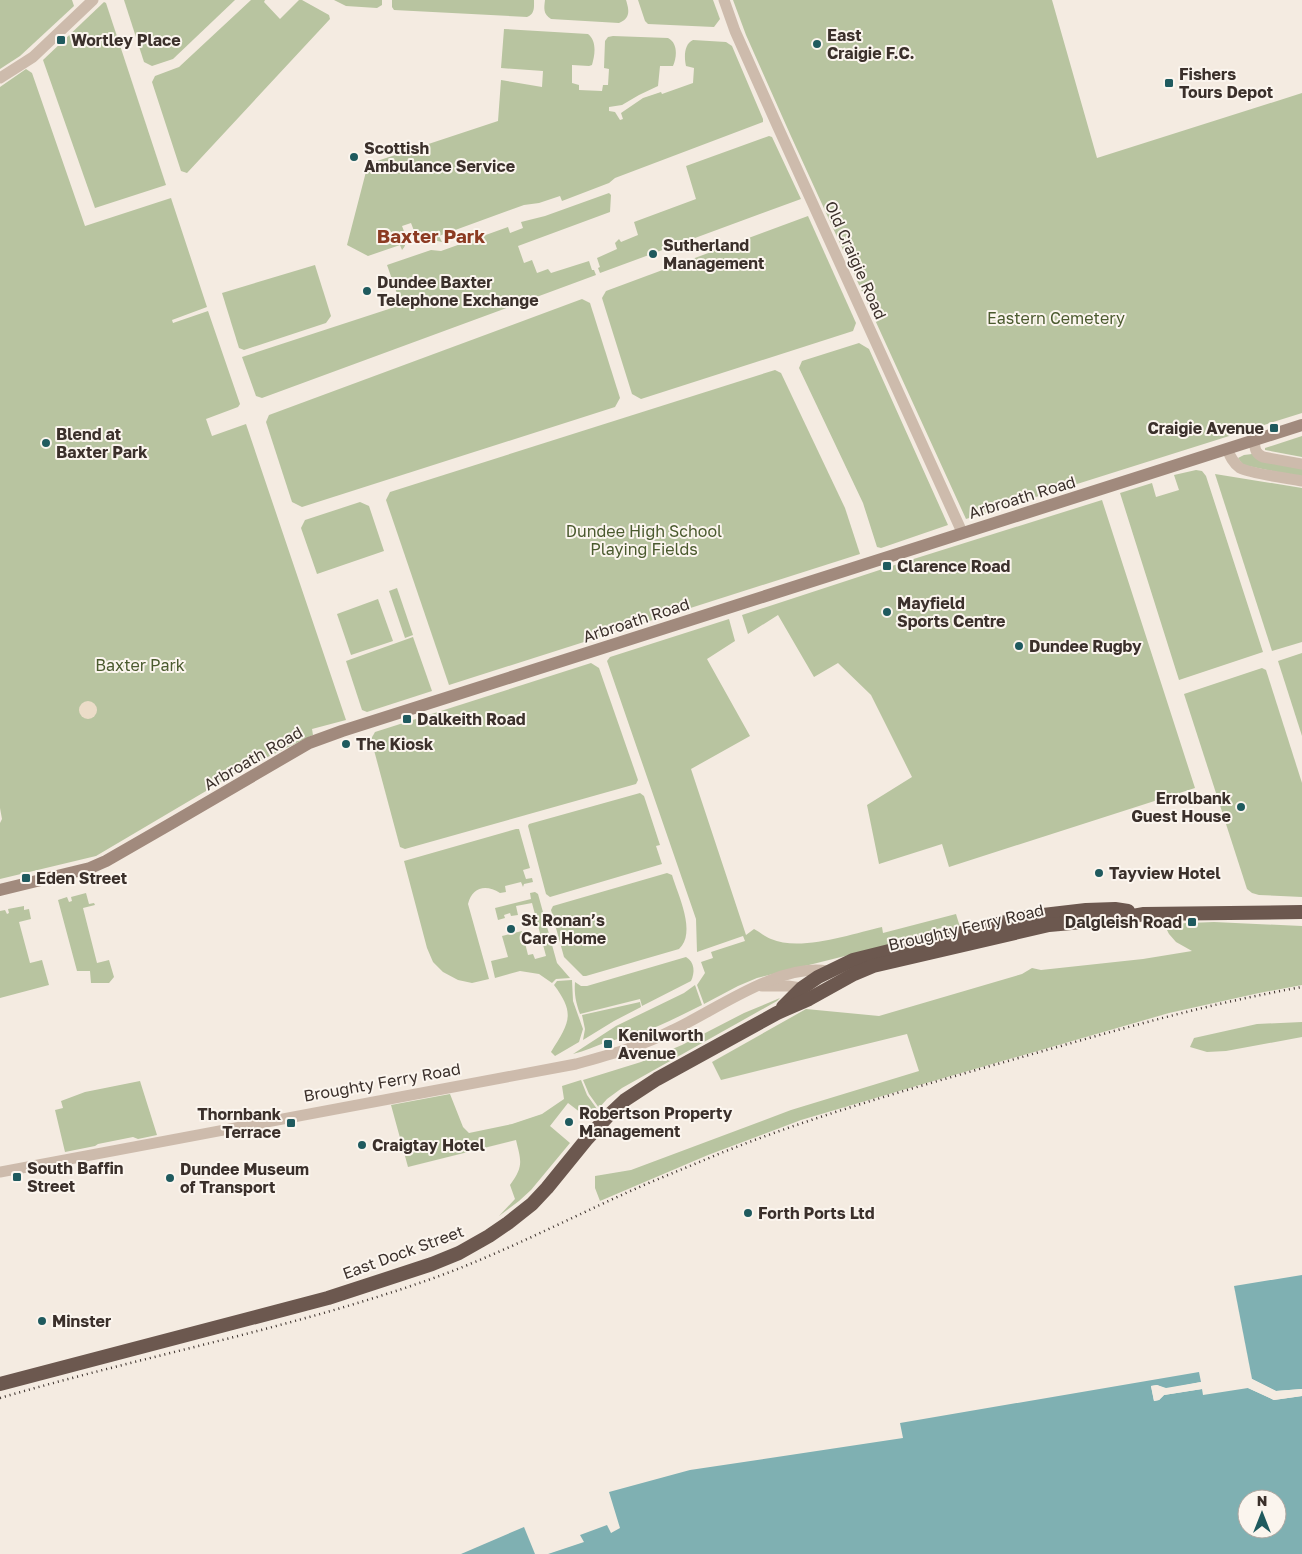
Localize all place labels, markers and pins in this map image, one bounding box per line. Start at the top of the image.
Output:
place label: East Craigie F.C. [827,25,915,63]
place label: Wortley Place [71,30,181,50]
marker: Wortley Place [55,34,67,46]
marker: East Craigie F.C. [811,38,823,50]
place label: Fishers Tours Depot [1179,64,1273,102]
marker: Fishers Tours Depot [1163,77,1175,89]
place label: Scottish Ambulance Service [364,138,515,176]
marker: Scottish Ambulance Service [348,151,360,163]
place label: Sutherland Management [663,235,764,273]
marker: Sutherland Management [647,248,659,260]
place label: Dundee Baxter Telephone Exchange [377,272,539,310]
marker: Dundee Baxter Telephone Exchange [361,285,373,297]
place label: Craigie Avenue [1147,418,1264,438]
marker: Craigie Avenue [1268,422,1280,434]
place label: Blend at Baxter Park [56,424,148,462]
marker: Blend at Baxter Park [40,437,52,449]
place label: Clarence Road [897,556,1011,576]
marker: Clarence Road [881,560,893,572]
place label: Mayfield Sports Centre [897,593,1005,631]
marker: Mayfield Sports Centre [881,606,893,618]
place label: Dundee Rugby [1029,636,1142,656]
marker: Dundee Rugby [1013,640,1025,652]
place label: Dalkeith Road [417,709,526,729]
marker: Dalkeith Road [401,713,413,725]
place label: The Kiosk [356,734,434,754]
marker: The Kiosk [340,738,352,750]
place label: Errolbank Guest House [1131,788,1232,826]
marker: Errolbank Guest House [1235,801,1247,813]
place label: Tayview Hotel [1109,863,1221,883]
marker: Tayview Hotel [1093,867,1105,879]
place label: Eden Street [36,868,127,888]
marker: Eden Street [20,872,32,884]
place label: St Ronan’s Care Home [521,910,606,948]
place label: Dalgleish Road [1065,912,1182,932]
marker: Dalgleish Road [1186,916,1198,928]
marker: St Ronan’s Care Home [505,923,517,935]
place label: Kenilworth Avenue [618,1025,703,1063]
marker: Kenilworth Avenue [602,1038,614,1050]
place label: Robertson Property Management [579,1103,733,1141]
place label: Thornbank Terrace [197,1104,282,1142]
marker: Robertson Property Management [563,1116,575,1128]
marker: Thornbank Terrace [285,1117,297,1129]
place label: Craigtay Hotel [372,1135,485,1155]
marker: Craigtay Hotel [356,1139,368,1151]
place label: South Baffin Street [27,1158,124,1196]
place label: Dundee Museum of Transport [180,1159,309,1197]
marker: South Baffin Street [11,1171,23,1183]
marker: Dundee Museum of Transport [164,1172,176,1184]
place label: Forth Ports Ltd [758,1203,875,1223]
marker: Forth Ports Ltd [742,1207,754,1219]
place label: Minster [52,1311,111,1331]
marker: Minster [36,1315,48,1327]

